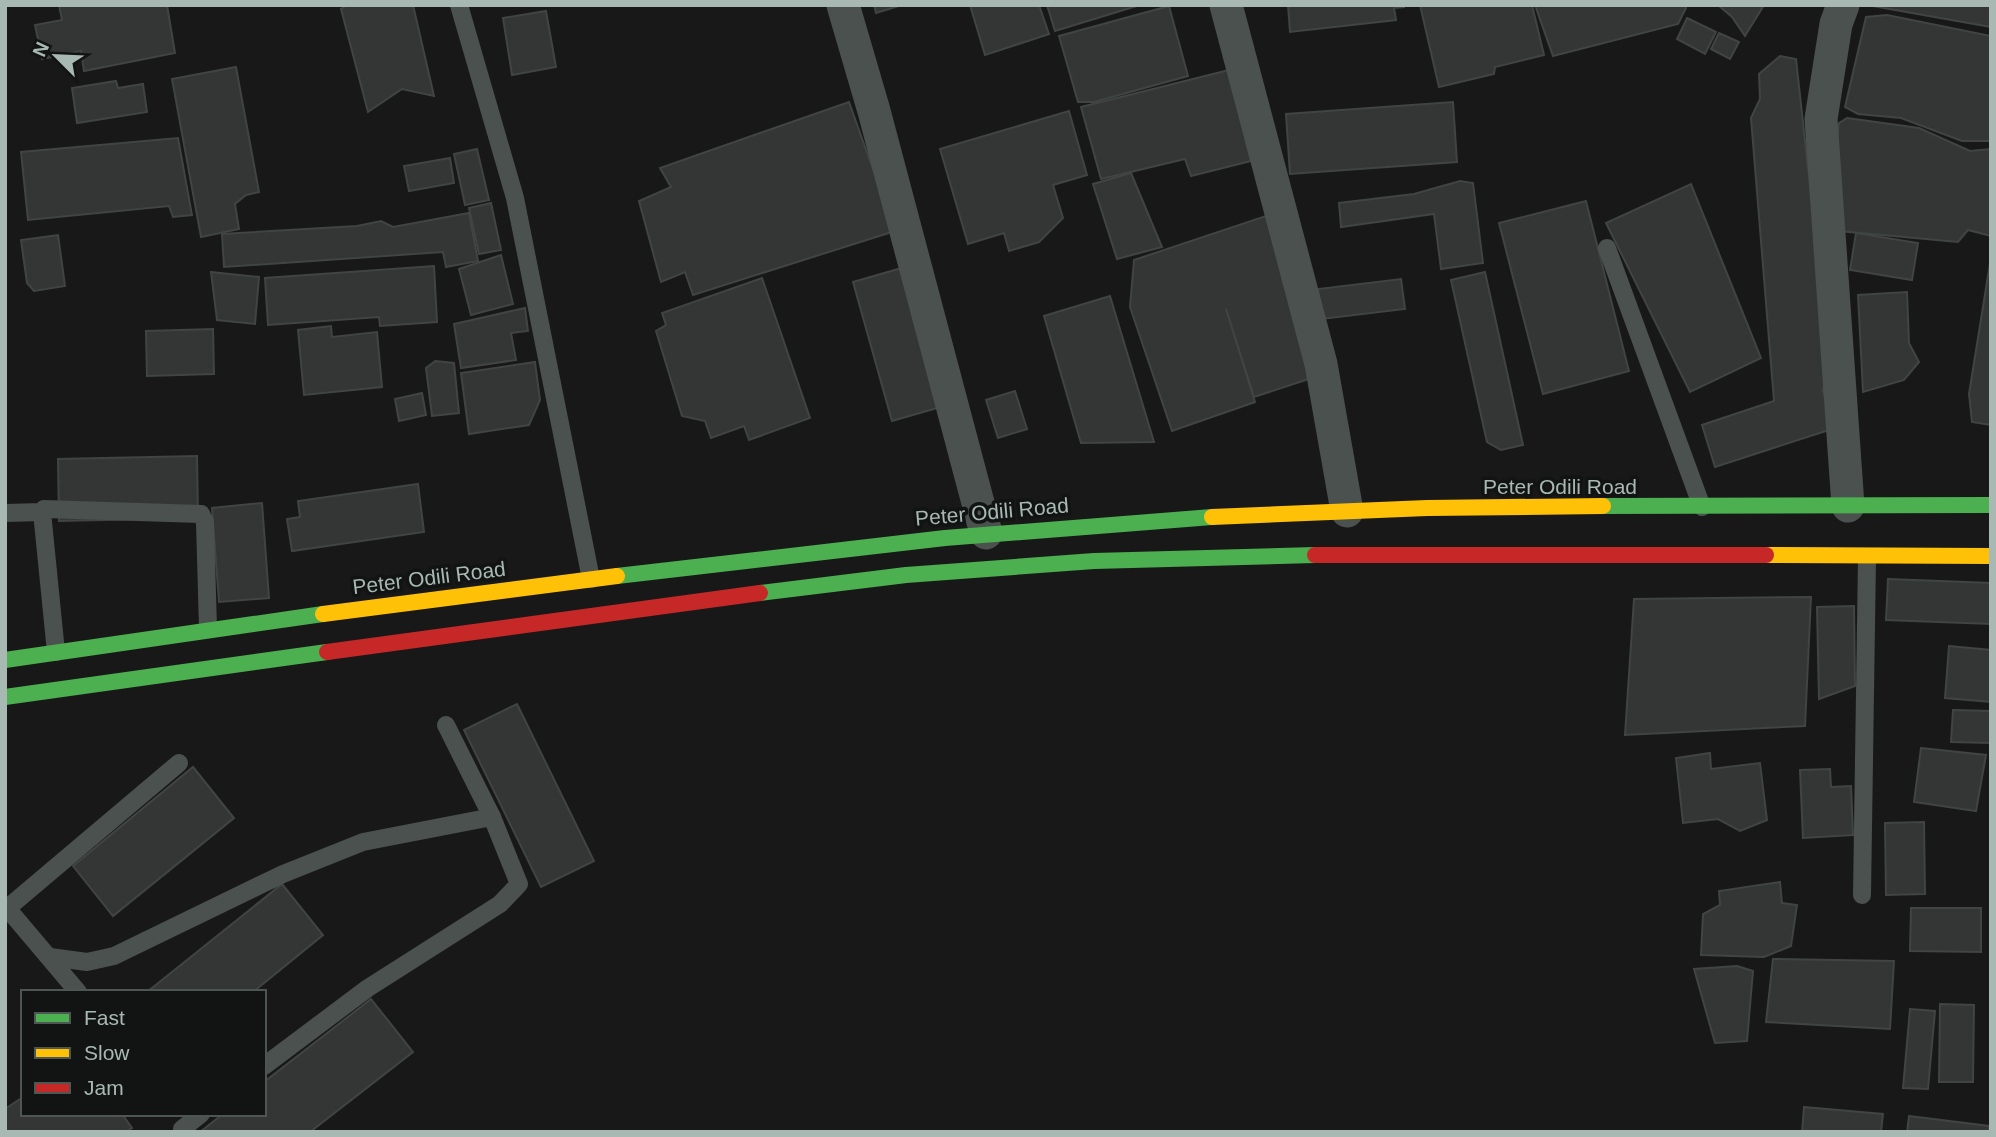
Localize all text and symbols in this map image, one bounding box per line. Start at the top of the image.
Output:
north arrow [21,21,91,91]
text: N [29,39,53,60]
street label: Peter Odili Road [1483,475,1637,498]
street label: Peter Odili Road [914,493,1070,530]
street label: Peter Odili Road [351,557,507,598]
legend [21,990,266,1116]
text: Fast [84,1006,125,1029]
text: Slow [84,1041,130,1064]
text: Jam [84,1076,124,1099]

